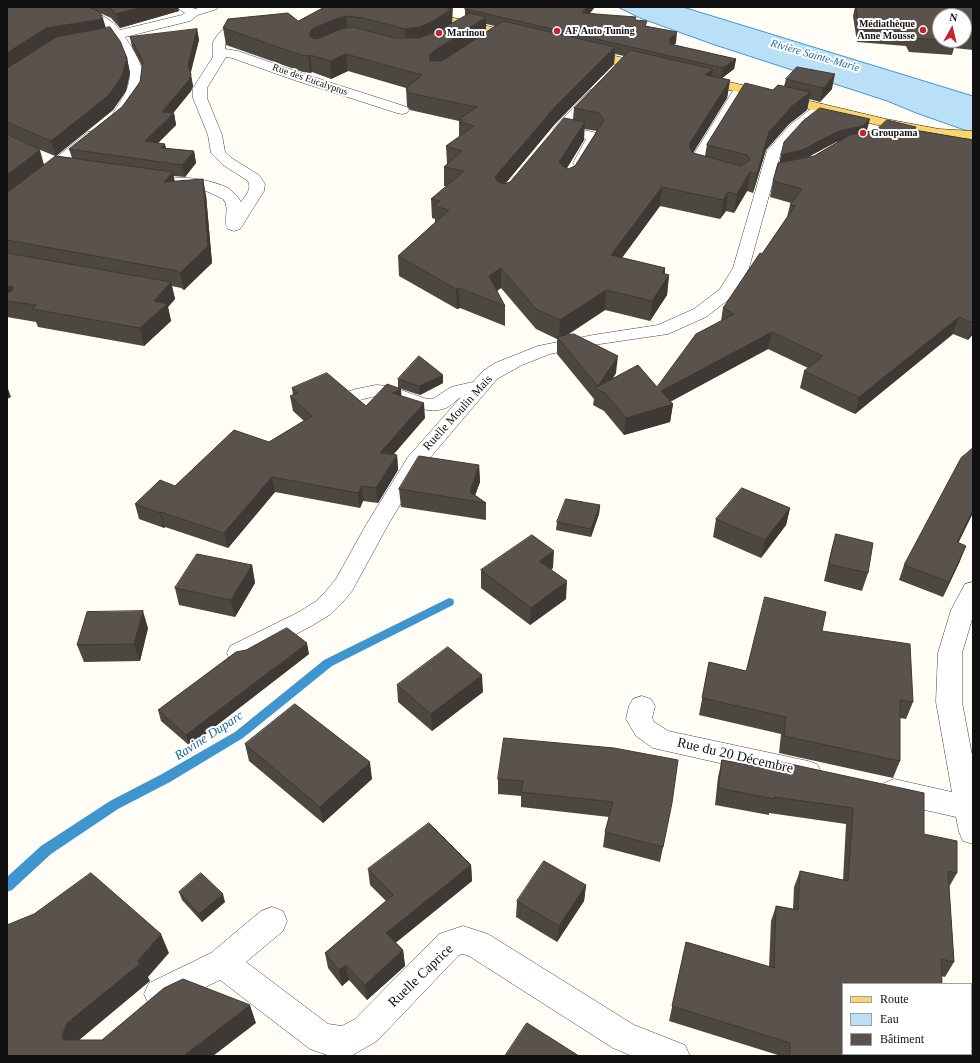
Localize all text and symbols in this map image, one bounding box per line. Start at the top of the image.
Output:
north arrow [932,8,972,48]
text: N [949,11,958,24]
place label: Médiathèque Anne Mousse [857,18,915,42]
place label: AF Auto Tuning [565,25,635,37]
marker: Médiathèque Anne Mousse [918,25,928,35]
marker: AF Auto Tuning [552,26,562,36]
place label: Marinou [447,27,485,39]
marker: Marinou [434,28,444,38]
water label: Rivière Sainte-Marie [769,37,861,75]
street label: Rue des Eucalyptus [271,61,349,99]
place label: Groupama [871,127,917,139]
marker: Groupama [858,128,868,138]
street label: Ruelle Moulin Mais [420,372,496,454]
water label: Ravine Duparc [172,708,246,764]
street label: Rue du 20 Décembre [675,734,795,778]
street label: Ruelle Caprice [385,941,457,1011]
legend [842,983,972,1055]
text: Route [880,992,909,1006]
text: Eau [880,1012,899,1026]
text: Bâtiment [880,1032,924,1046]

